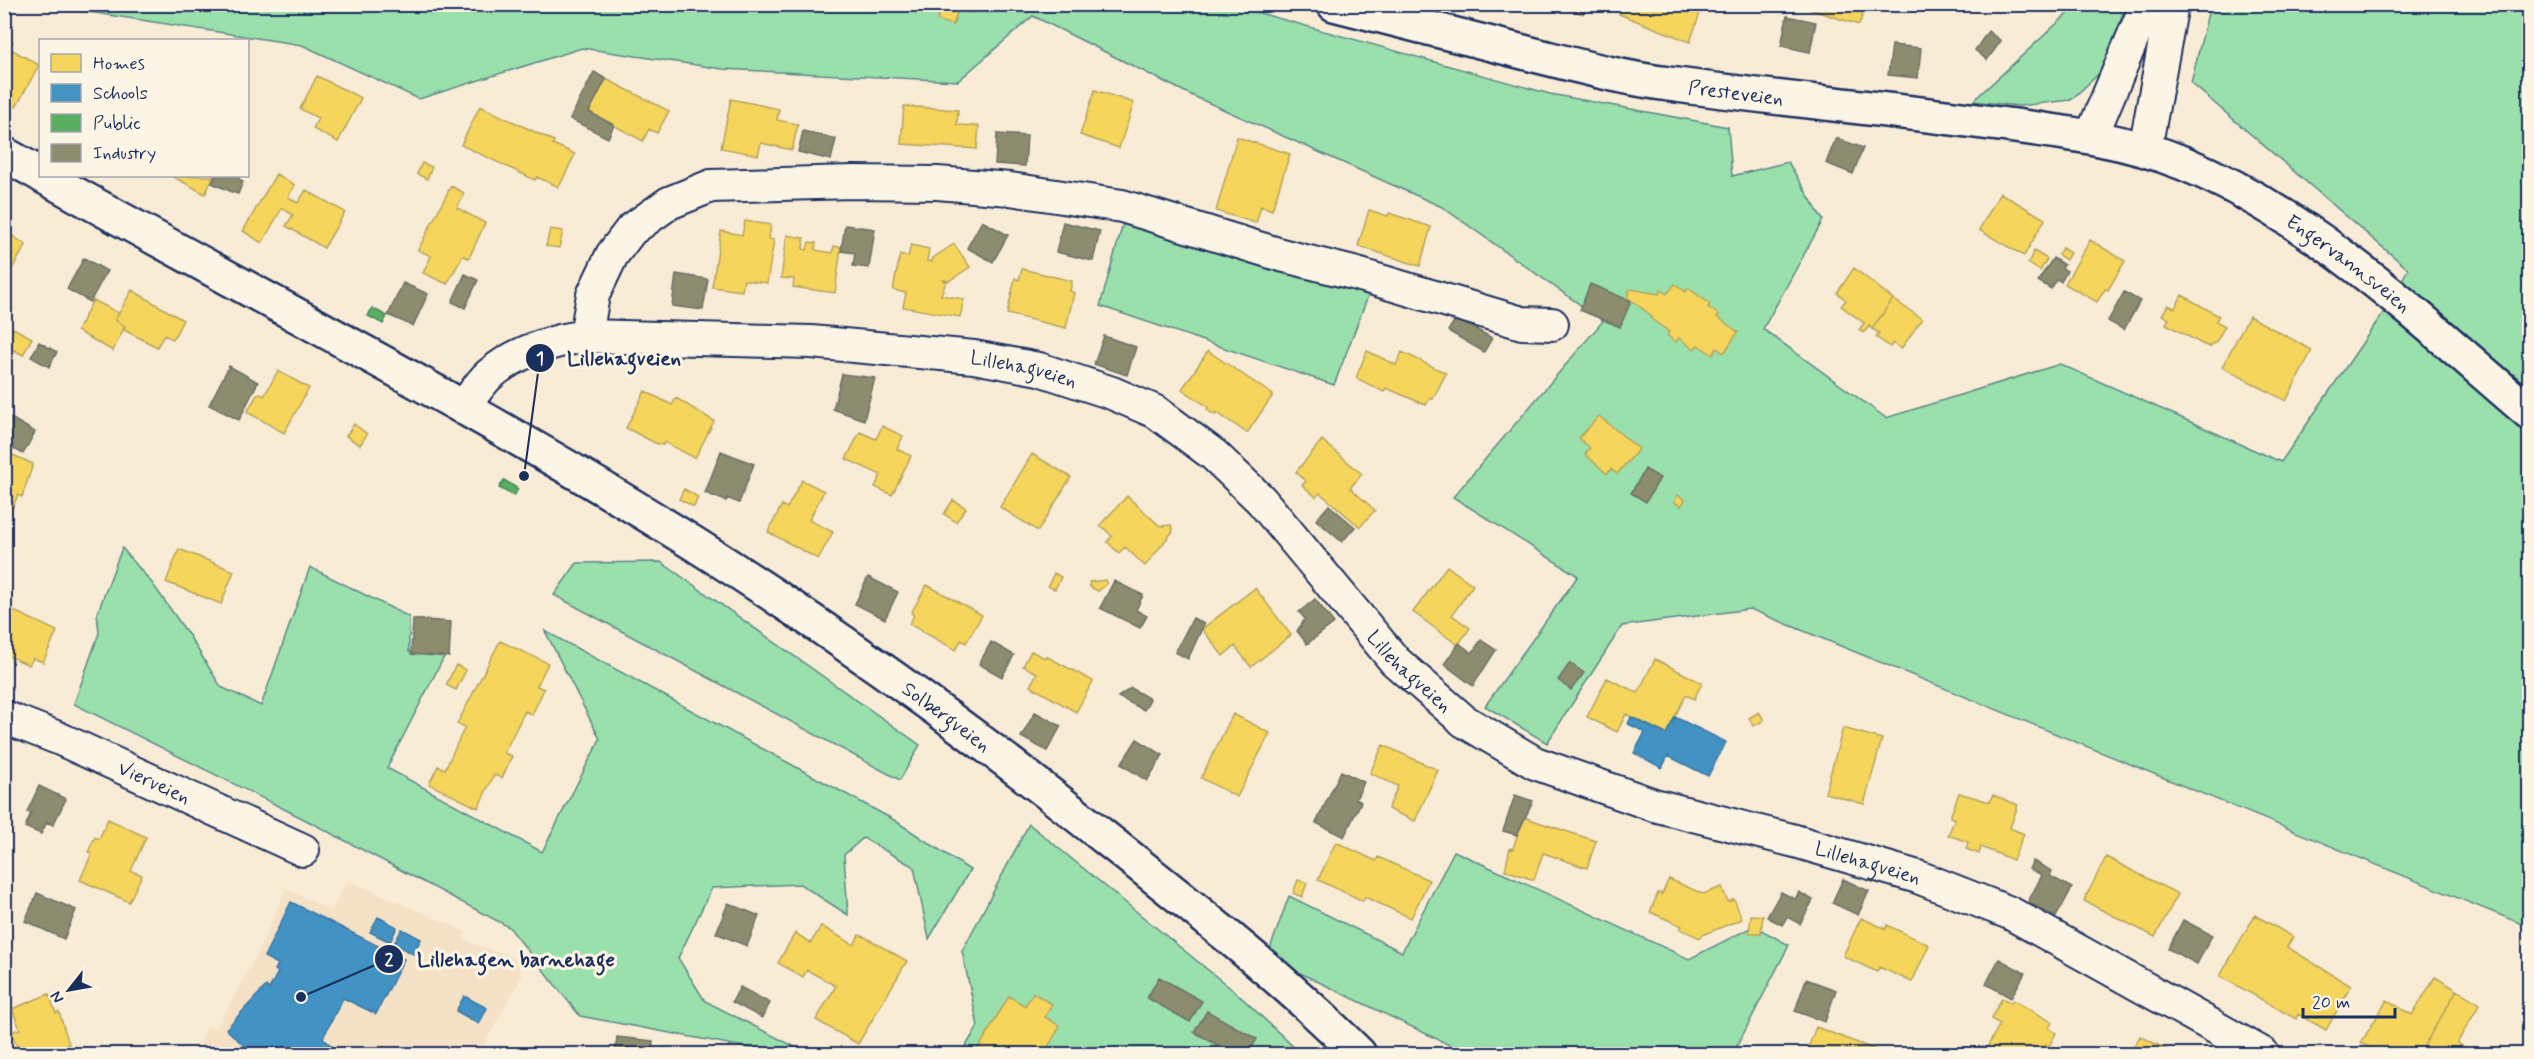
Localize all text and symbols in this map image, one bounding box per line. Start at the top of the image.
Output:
legend [39,39,249,177]
text: Homes [93,52,145,76]
street label: Presteveien [1687,75,1785,113]
text: Schools [93,82,148,106]
text: Public [93,112,141,136]
text: Industry [93,142,156,166]
street label: Engervannsveien [2280,209,2416,320]
callout: Lillehagveien [525,339,693,378]
text: Lillehagveien [567,345,681,375]
street label: Lillehagveien [968,345,1080,396]
text: 1 [536,347,544,371]
street label: Lillehagveien [1360,625,1457,720]
street label: Solbergveien [896,676,996,759]
street label: Vierveien [113,755,194,812]
street label: Lillehagveien [1811,836,1923,892]
callout: Lillehagen barnehage [374,939,628,978]
text: Lillehagen barnehage [417,946,615,976]
text: 2 [385,948,394,972]
north arrow [39,960,99,1020]
scale bar [2303,981,2394,1019]
text: N [46,987,69,1007]
text: 20 m [2312,991,2350,1015]

